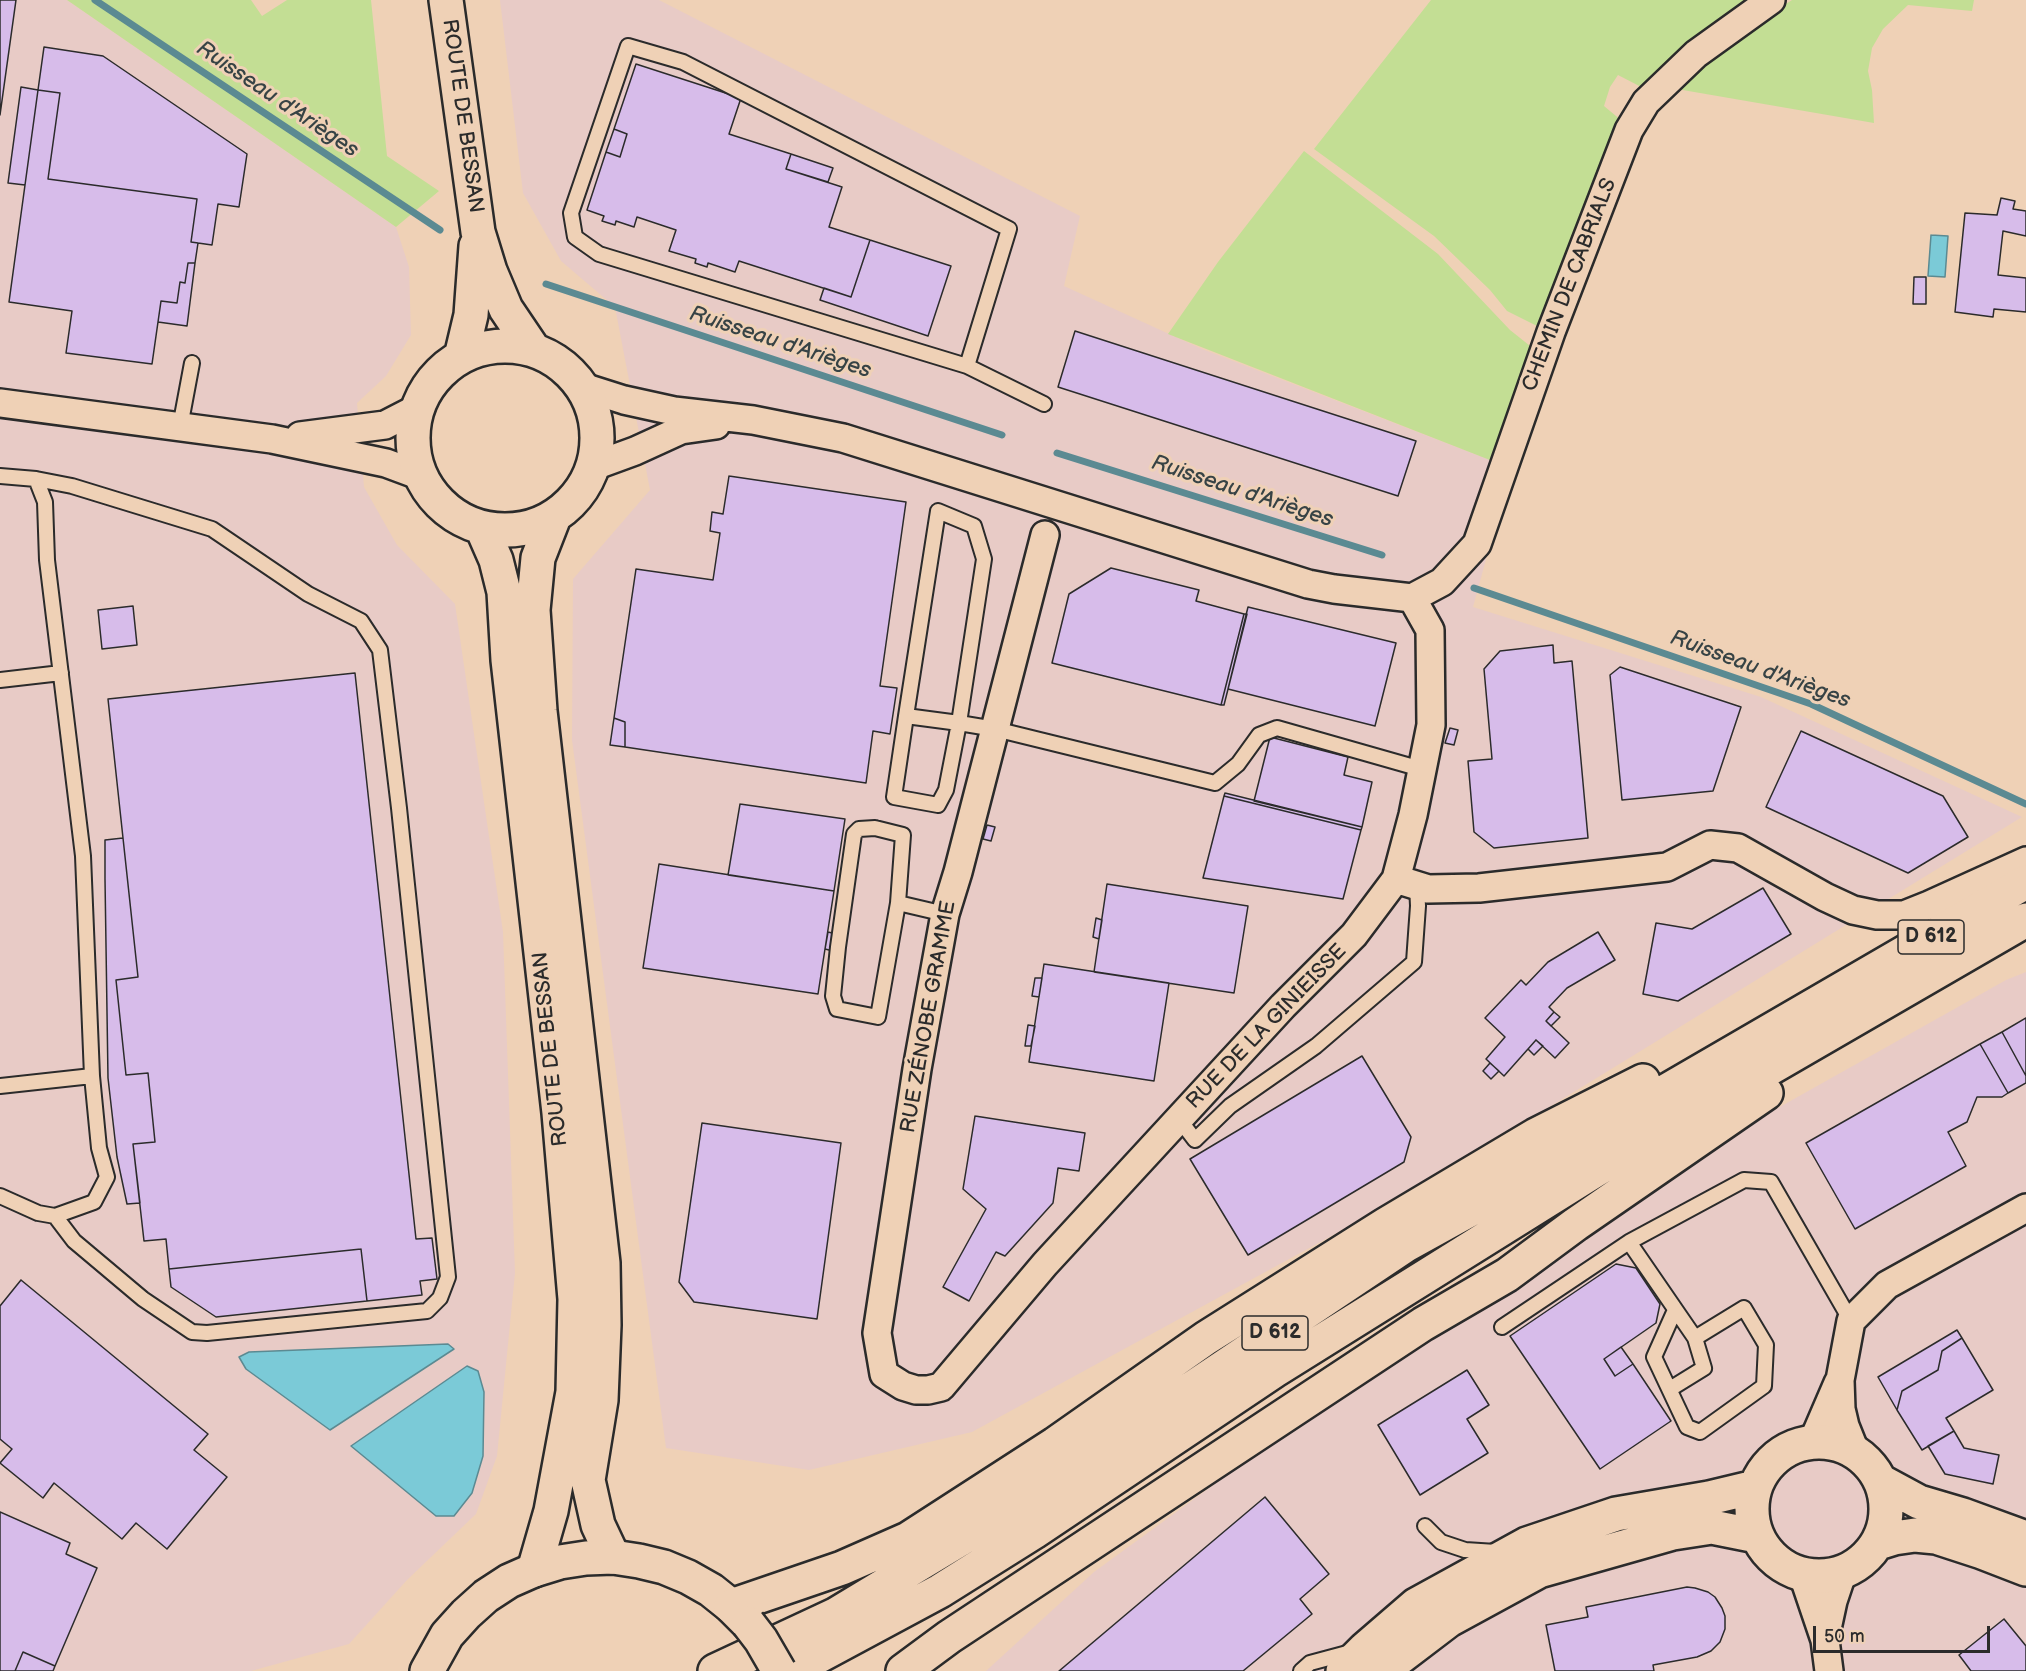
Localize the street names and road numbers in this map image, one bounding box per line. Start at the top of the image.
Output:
street label: ROUTE DE BESSAN [436,17,488,215]
street label: CHEMIN DE CABRIALS [1518,175,1622,395]
street label: RUE ZÉNOBE GRAMME [896,899,962,1135]
road number: D 612 [1898,920,1964,954]
street label: RUE DE LA GINIEISSE [1182,939,1352,1115]
street label: ROUTE DE BESSAN [528,950,574,1148]
road number: D 612 [1242,1316,1308,1350]

